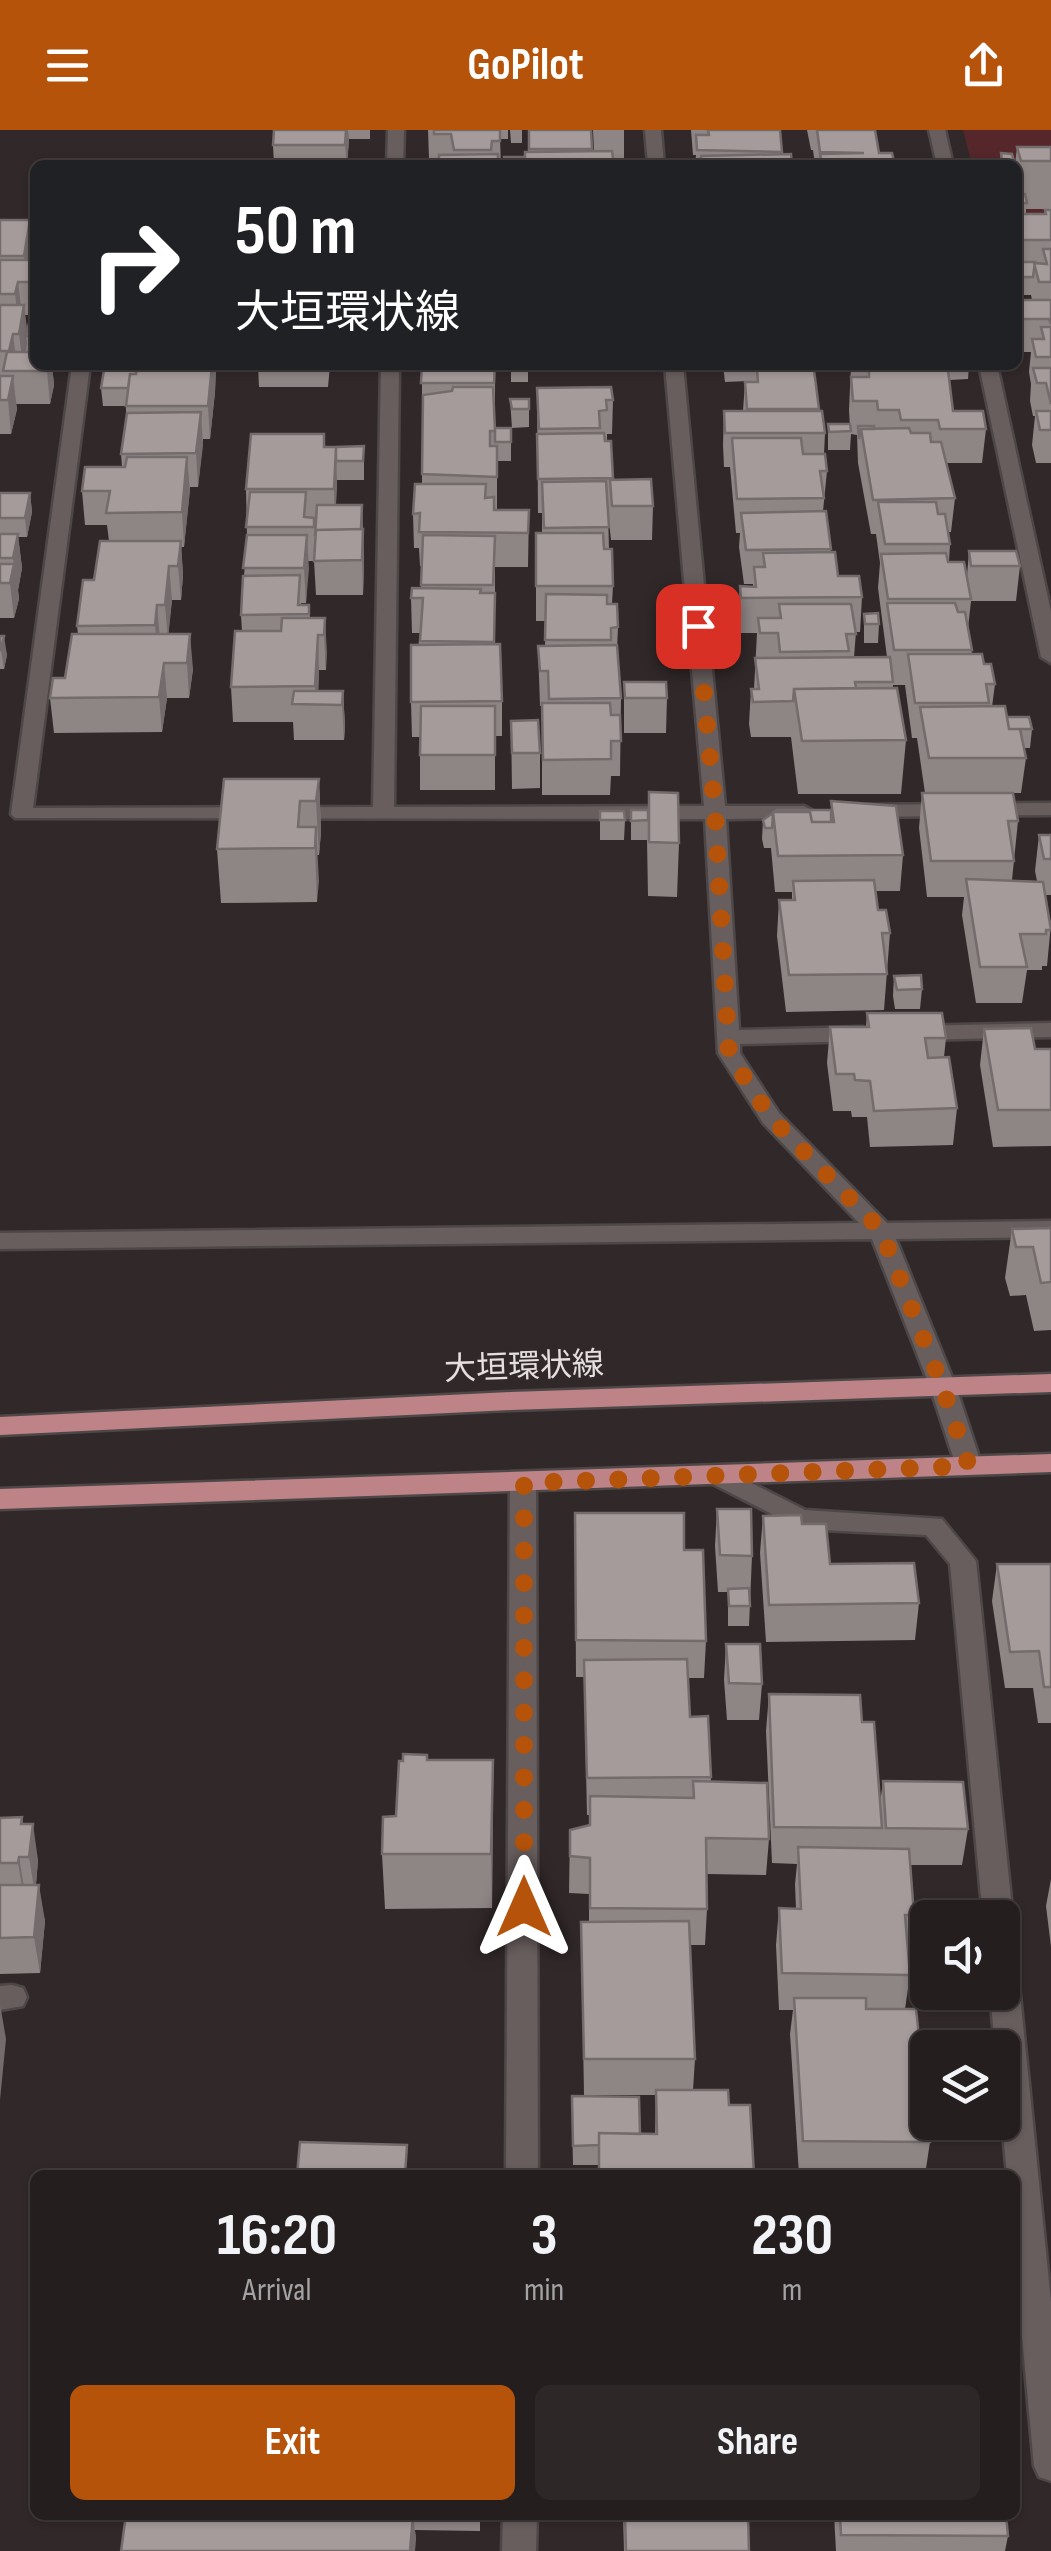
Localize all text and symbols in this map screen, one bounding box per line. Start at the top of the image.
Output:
icon: menu [40,38,95,93]
text: GoPilot [467,38,584,93]
icon: share [956,38,1011,93]
text: 50 m [235,190,356,274]
icon: right [70,200,200,330]
text: 大垣環状線 [235,286,460,341]
pin [656,584,741,669]
icon: arrive [671,599,726,654]
street label: 大垣環状線 [443,1345,605,1390]
position arrow [472,1855,576,1959]
map controls [910,1900,1020,2140]
button: sound [910,1900,1020,2010]
button: layers [910,2030,1020,2140]
text: 16:20 [217,2200,337,2272]
text: 3 [531,2200,558,2272]
text: 230 [751,2200,833,2272]
text: Arrival [243,2271,311,2310]
text: min [524,2271,564,2310]
text: m [782,2271,802,2310]
button: Exit [70,2385,515,2500]
button: Share [535,2385,980,2500]

